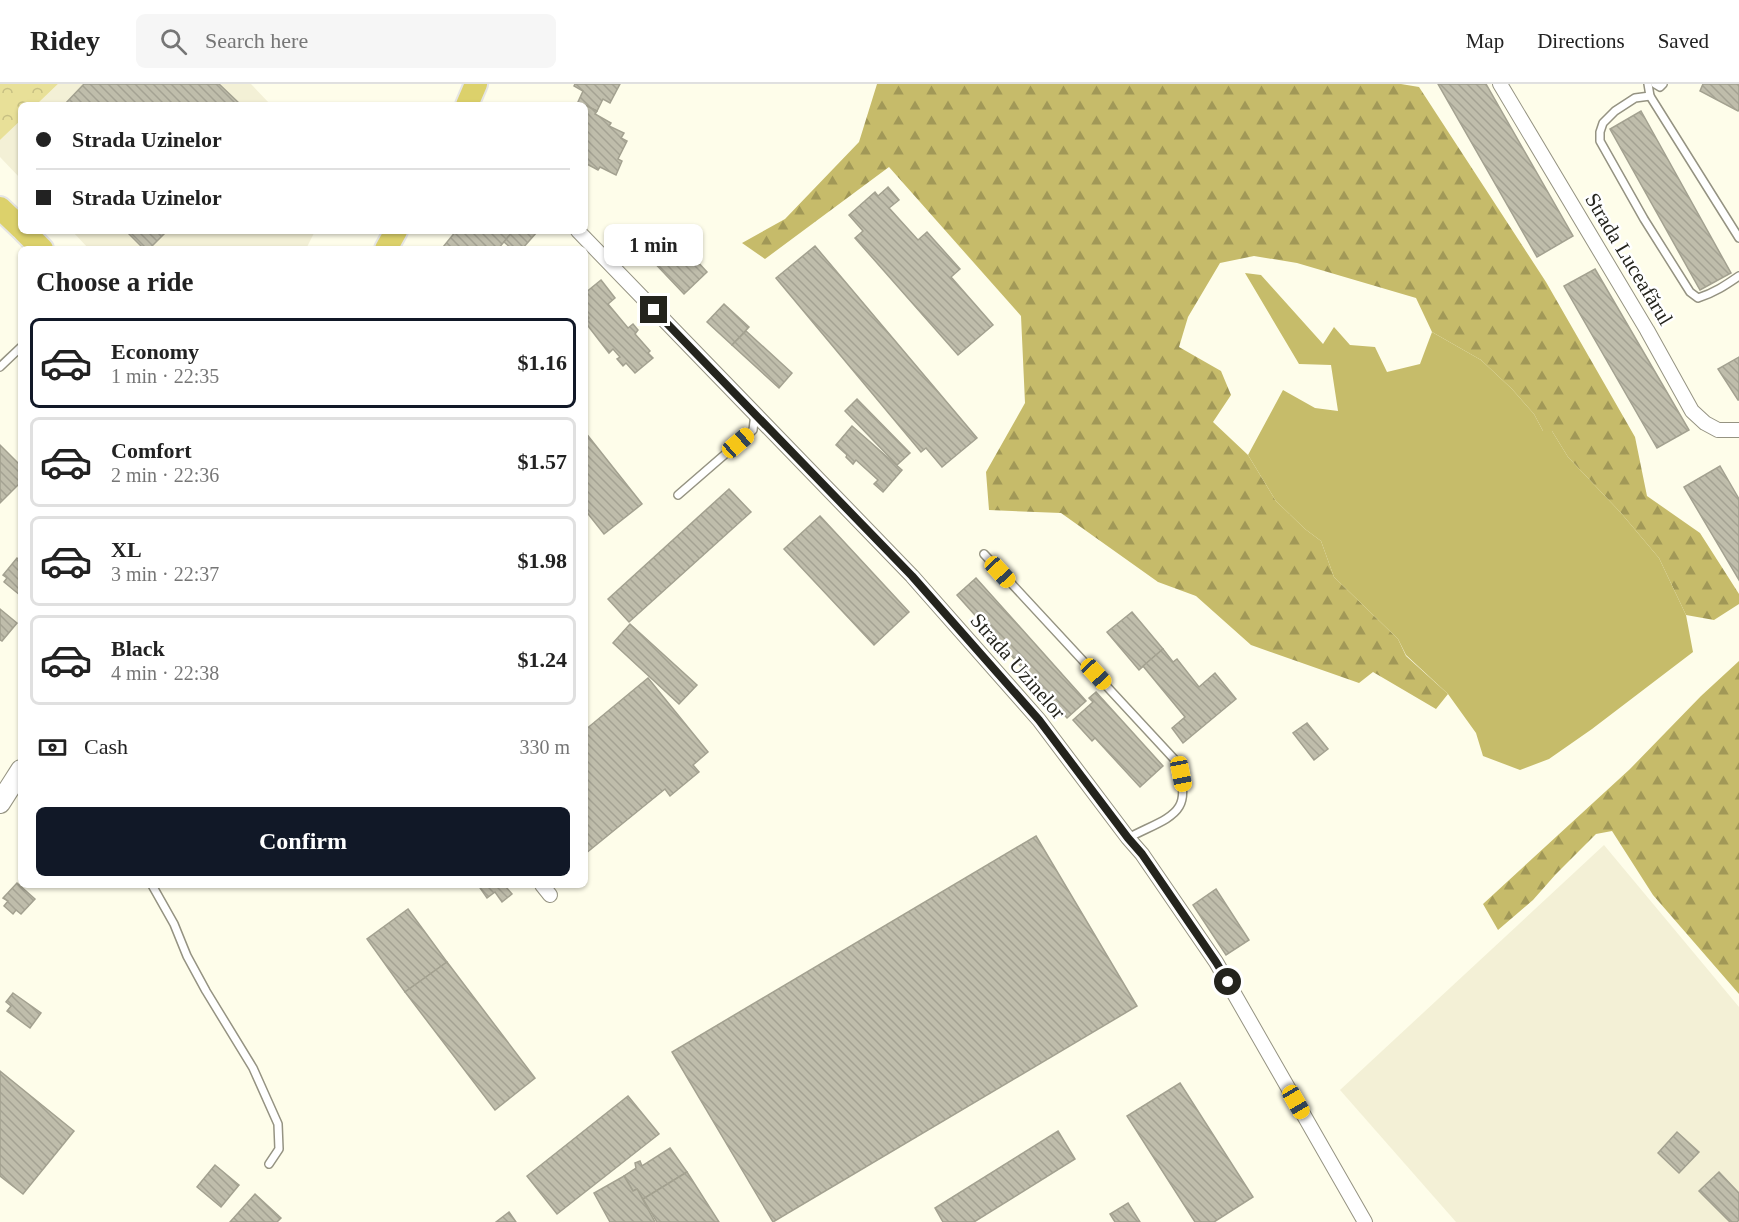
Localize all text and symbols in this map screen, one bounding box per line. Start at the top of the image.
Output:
search box [136,14,556,68]
text: Ridey [30,25,100,56]
icon: search [157,25,190,58]
text: Search here [205,28,308,53]
text: Map [1466,29,1504,53]
text: Directions [1537,29,1625,53]
text: Saved [1658,29,1709,53]
text: Strada Uzinelor [72,127,222,152]
text: Strada Uzinelor [72,185,222,210]
street label: Strada Luceafărul [1580,189,1678,330]
callout: 1 min [604,223,704,265]
text: 1 min [629,234,678,256]
text: Choose a ride [36,267,194,297]
route end [640,296,667,323]
icon: car [39,336,93,390]
text: Economy [111,339,199,364]
text: $1.16 [518,350,567,375]
text: 1 min · 22:35 [111,365,219,387]
car [719,424,757,462]
icon: car [39,435,93,489]
text: Comfort [111,438,192,463]
text: $1.57 [518,449,567,474]
text: 2 min · 22:36 [111,464,219,486]
icon: car [39,534,93,588]
text: XL [111,537,142,562]
text: $1.98 [518,548,567,573]
car [981,553,1019,591]
text: 3 min · 22:37 [111,563,219,585]
street label: Strada Uzinelor [966,608,1070,724]
icon: car [39,633,93,687]
text: Black [111,636,165,661]
text: $1.24 [518,647,567,672]
car [1077,655,1115,693]
text: 4 min · 22:38 [111,662,219,684]
icon: cash [36,731,69,764]
text: Cash [84,734,128,759]
text: 330 m [519,736,570,758]
car [1169,755,1193,793]
button: Confirm [36,807,570,876]
route start [1214,968,1241,995]
car [1279,1082,1313,1122]

